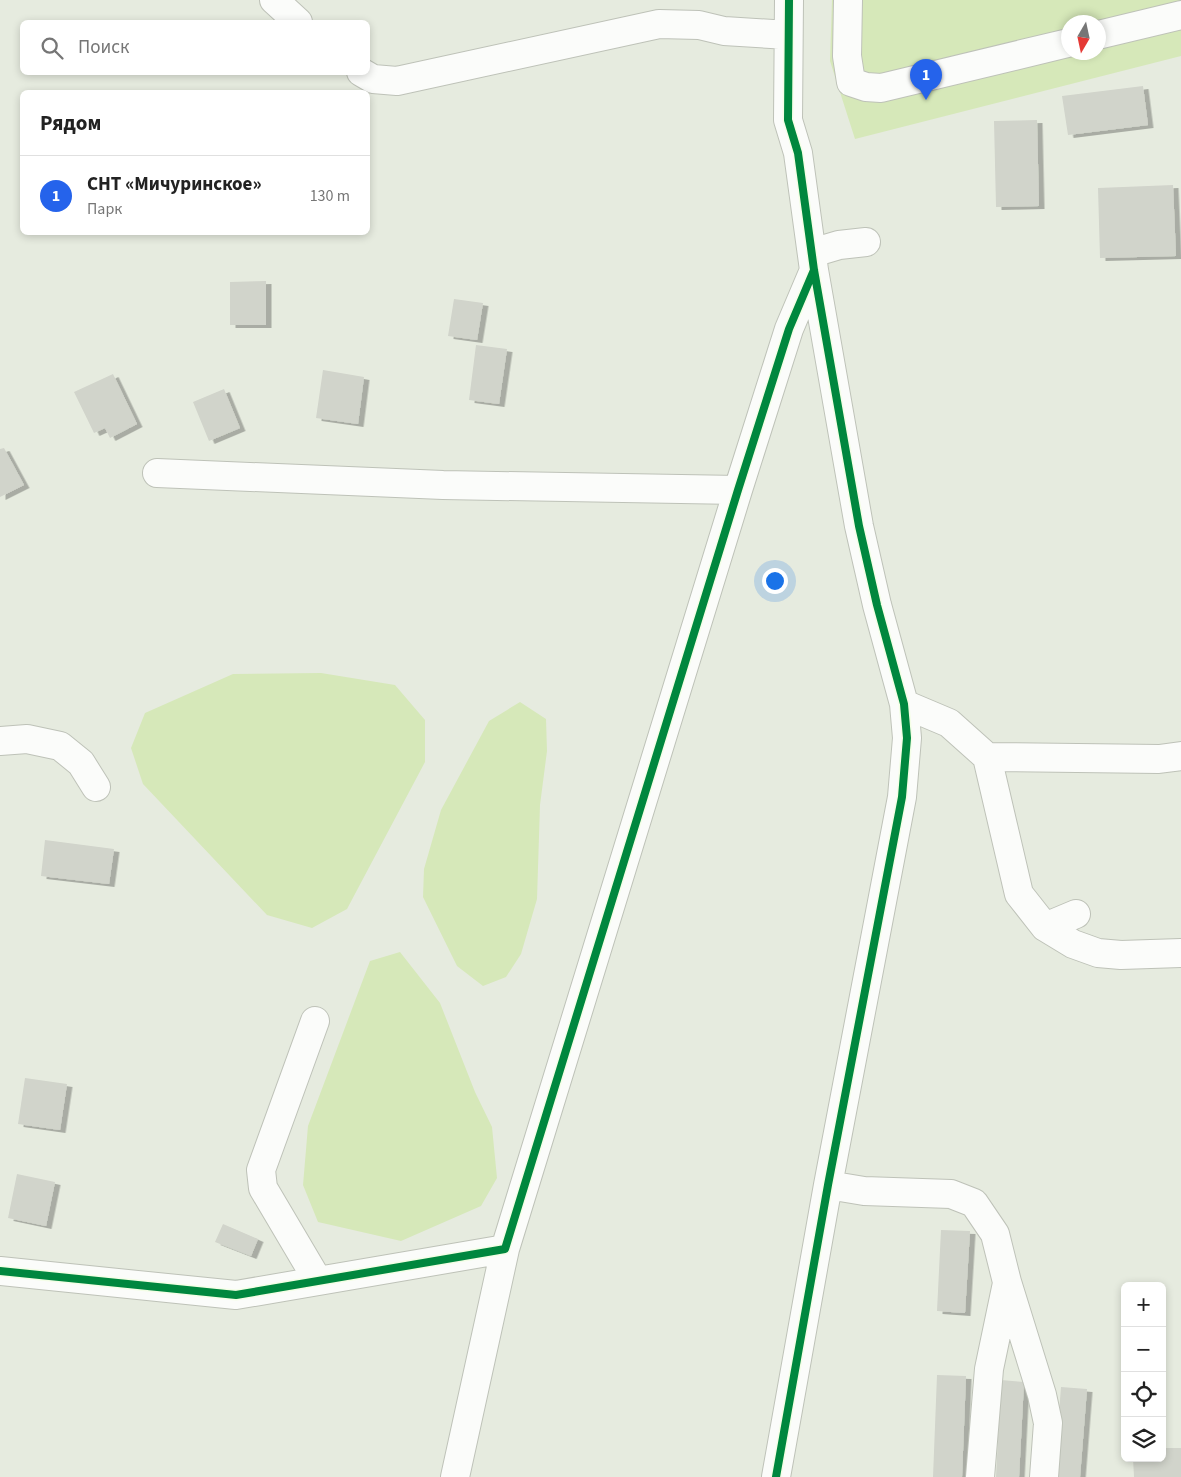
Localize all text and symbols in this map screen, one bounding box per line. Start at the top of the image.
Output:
north arrow [1061,15,1106,60]
search box [20,20,370,75]
icon: search [38,34,66,62]
text: Поиск [78,34,129,61]
pin: 1 [910,59,942,100]
text: Рядом [40,108,101,138]
text: СНТ «Мичуринское» [87,171,262,198]
text: 1 [52,185,60,207]
text: 130 m [310,185,350,207]
text: Парк [87,198,122,220]
your location [762,568,788,594]
map controls [1121,1282,1166,1462]
button: + [1121,1282,1166,1327]
button: − [1121,1327,1166,1372]
button: locate [1121,1372,1166,1417]
button: layers [1121,1417,1166,1462]

